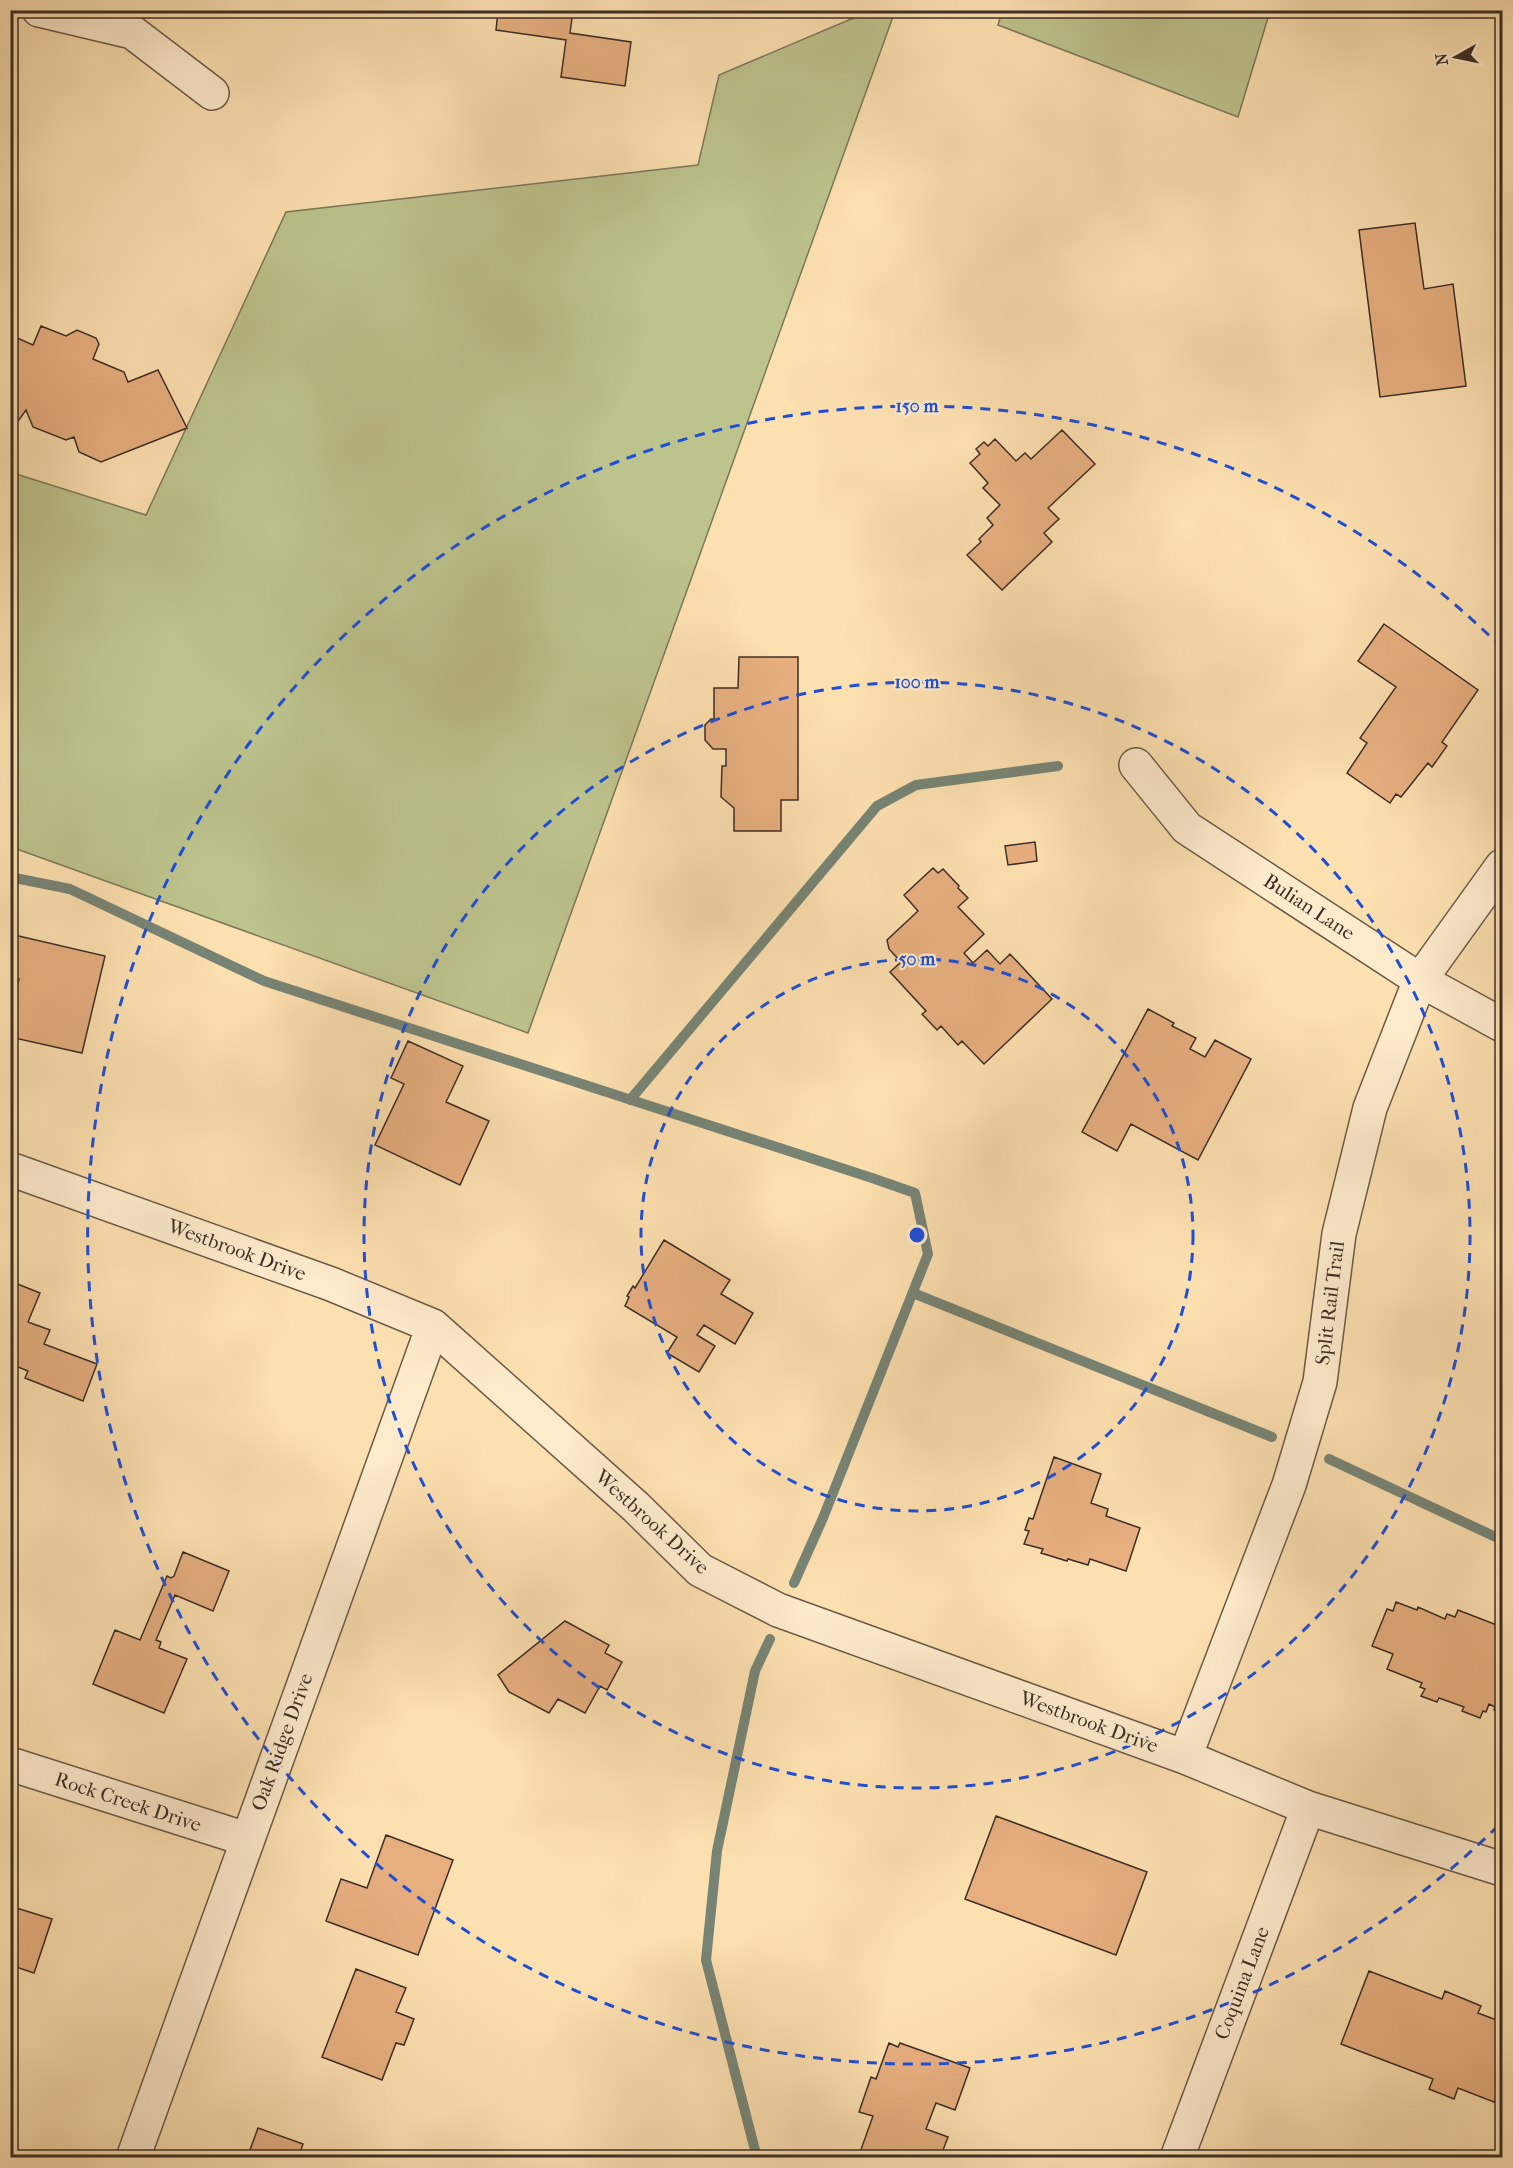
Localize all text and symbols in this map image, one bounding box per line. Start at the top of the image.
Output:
north arrow [1426,27,1486,87]
text: N [1431,51,1452,67]
text: 150 m [896,396,939,417]
text: 100 m [894,672,941,693]
street label: Bulian Lane [1259,869,1359,945]
text: 50 m [899,949,936,970]
street label: Westbrook Drive [164,1214,309,1286]
centre of rings [907,1225,927,1245]
street label: Split Rail Trail [1311,1239,1349,1366]
street label: Westbrook Drive [590,1464,714,1579]
street label: Oak Ridge Drive [246,1670,318,1814]
street label: Westbrook Drive [1016,1686,1161,1758]
street label: Rock Creek Drive [52,1767,204,1837]
street label: Coquina Lane [1210,1923,1274,2043]

